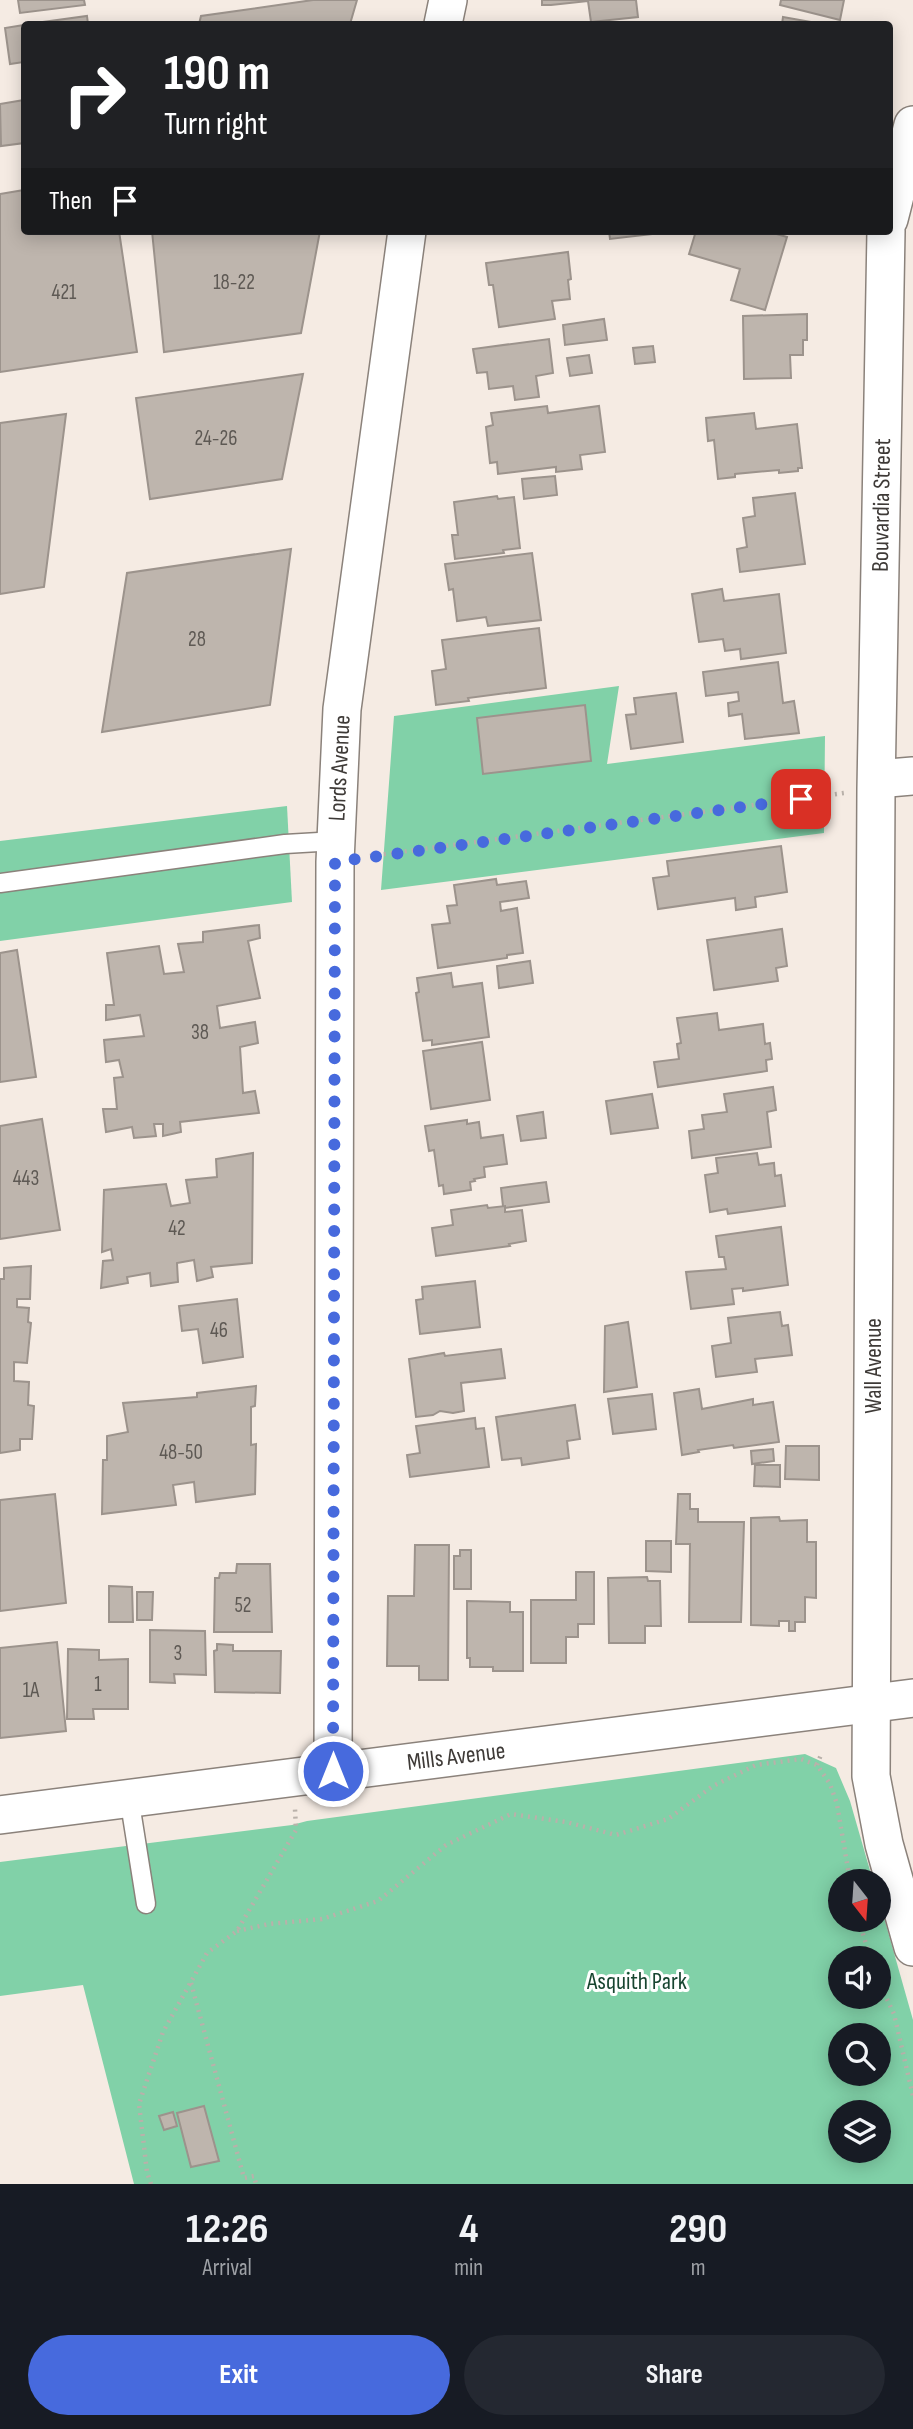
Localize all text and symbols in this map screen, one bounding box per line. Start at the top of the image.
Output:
text: 190 m [164,45,270,104]
icon: right [49,49,140,140]
text: Turn right [164,105,268,144]
icon: arrive [106,182,144,220]
text: Then [49,186,92,217]
house number: 18-22 [213,270,255,295]
house number: 421 [52,280,77,305]
house number: 24-26 [195,426,237,451]
street label: Bouvardia Street [866,438,897,572]
house number: 28 [188,627,206,652]
street label: Lords Avenue [322,714,357,822]
pin [771,769,831,829]
icon: arrive [782,780,820,818]
house number: 38 [191,1020,209,1045]
house number: 443 [13,1166,39,1191]
house number: 42 [168,1216,186,1241]
house number: 46 [210,1318,228,1343]
street label: Wall Avenue [859,1318,888,1414]
house number: 48-50 [159,1440,203,1465]
house number: 52 [234,1593,252,1618]
house number: 3 [174,1641,182,1666]
house number: 1 [94,1672,102,1697]
house number: 1A [23,1678,40,1703]
position arrow [296,1734,370,1808]
street label: Mills Avenue [405,1736,507,1777]
north arrow [828,1869,891,1932]
map controls [828,1869,891,2163]
button: sound [828,1946,891,2009]
park label: Asquith Park [586,1967,687,1996]
button: search [828,2023,891,2086]
button: layers [828,2100,891,2163]
text: 12:26 [186,2204,269,2255]
text: 4 [459,2204,479,2255]
text: 290 [669,2204,727,2255]
text: Arrival [202,2254,252,2282]
text: min [454,2254,483,2282]
text: m [691,2254,705,2282]
button: Exit [28,2335,450,2415]
button: Share [464,2335,885,2415]

